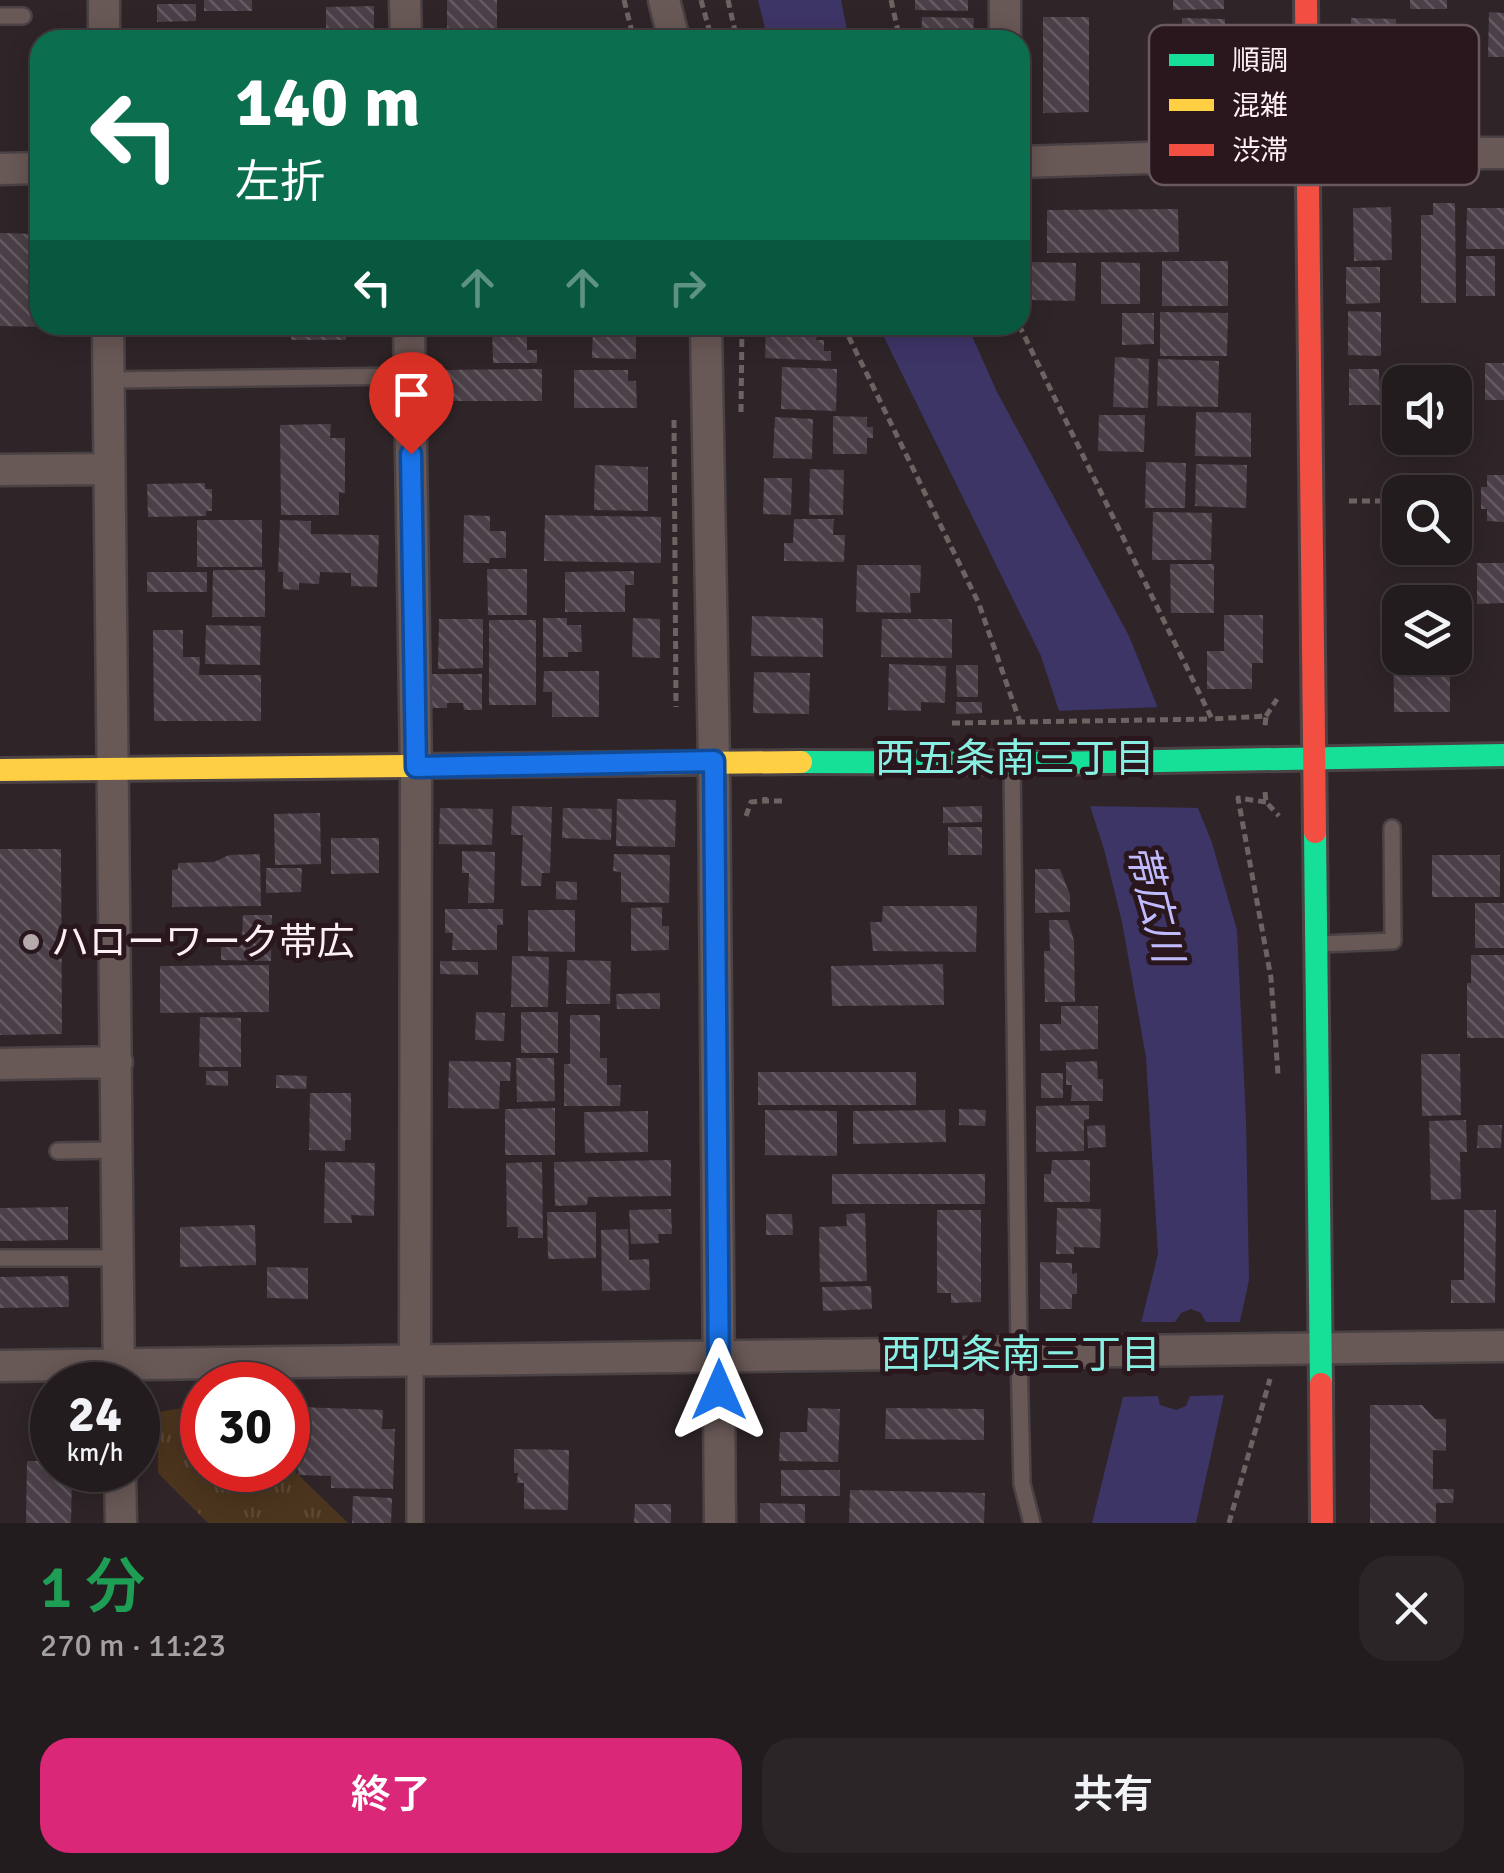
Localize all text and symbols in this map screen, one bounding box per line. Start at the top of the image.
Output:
legend [1149,25,1479,185]
text: 順調 [1232,44,1288,78]
text: 140 m [235,59,420,145]
icon: left [70,70,200,200]
text: 混雑 [1232,89,1288,123]
text: 渋滞 [1232,134,1288,168]
text: 左折 [235,155,325,210]
icon: left [345,260,400,315]
icon: ahead [450,260,505,315]
icon: ahead [555,260,610,315]
icon: right [660,260,715,315]
pin [369,352,454,455]
map controls [1382,365,1472,675]
button: sound [1382,365,1472,455]
icon: arrive [384,367,439,422]
button: search [1382,475,1472,565]
button: layers [1382,585,1472,675]
district label: 西五条南三丁目 [875,734,1155,784]
water label: 帯広川 [1115,839,1194,971]
place label: ハローワーク帯広 [51,919,355,966]
marker: ハローワーク帯広 [20,931,42,953]
district label: 西四条南三丁目 [881,1330,1161,1380]
position arrow [667,1338,771,1442]
speed limit sign: 30 [180,1362,310,1492]
text: 24 [68,1384,122,1446]
text: km/h [67,1437,123,1468]
text: 1 分 [40,1551,146,1625]
button: close [1359,1556,1464,1661]
text: 270 m · 11:23 [40,1626,226,1665]
button: 終了 [40,1738,742,1853]
button: 共有 [762,1738,1464,1853]

